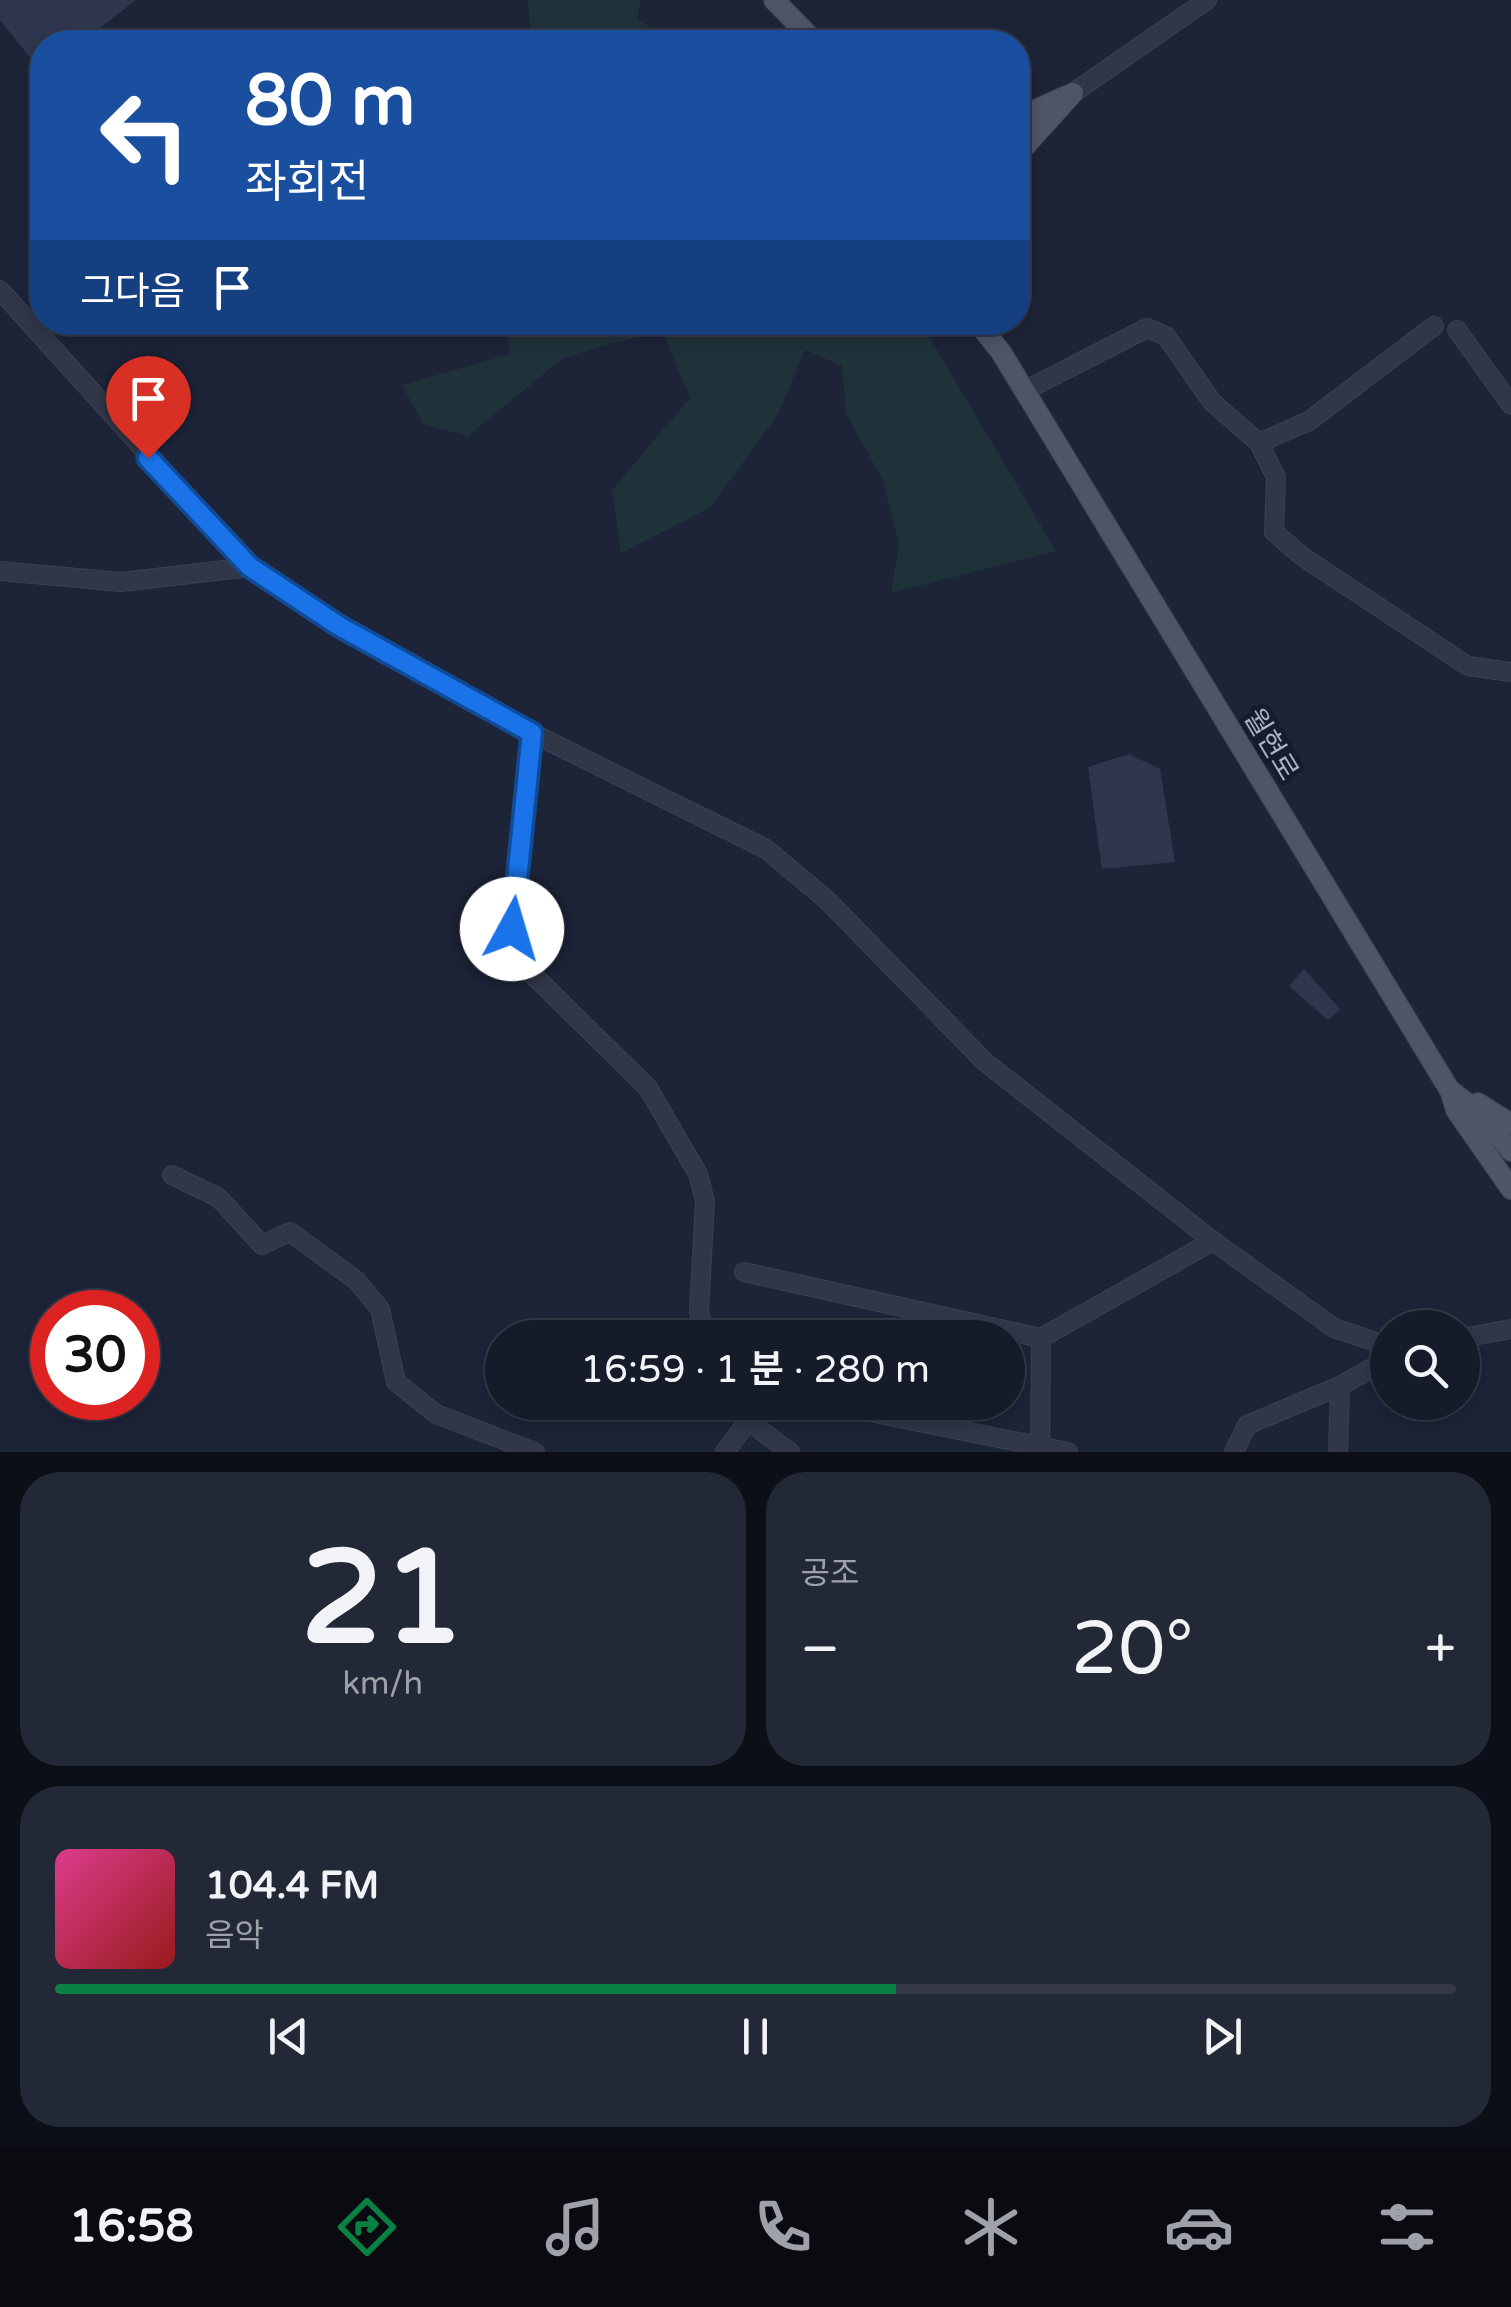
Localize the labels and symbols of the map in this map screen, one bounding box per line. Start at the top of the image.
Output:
pin [106,356,191,459]
street label: 월현로 [1237,703,1306,786]
position arrow [460,877,564,981]
speed limit sign: 30 [30,1290,160,1420]

